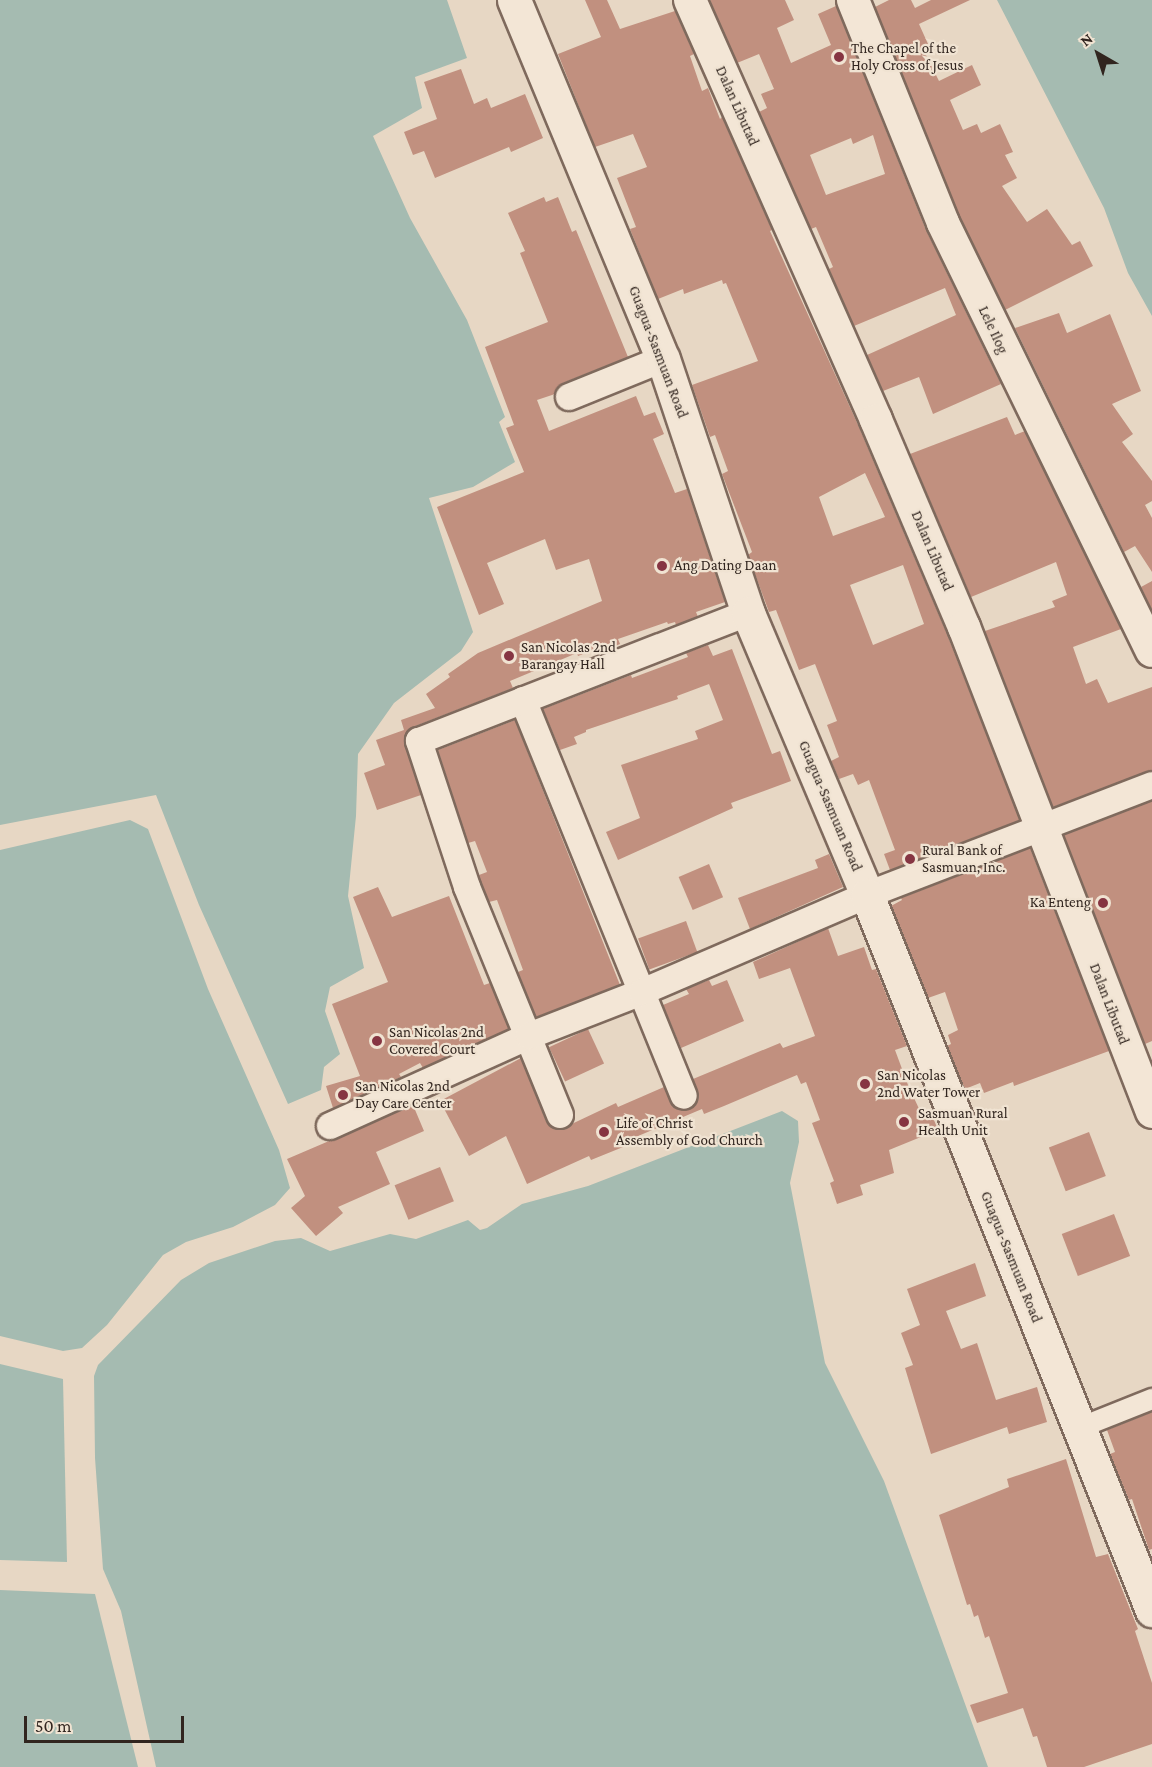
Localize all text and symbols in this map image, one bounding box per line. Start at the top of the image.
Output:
north arrow [1068,24,1128,84]
text: N [1077,30,1096,50]
place label: The Chapel of the Holy Cross of Jesus [851,39,963,74]
marker: The Chapel of the Holy Cross of Jesus [832,50,846,64]
street label: Dalan Libutad [711,63,763,149]
street label: Guagua-Sasmuan Road [624,283,692,421]
street label: Lele Ilog [974,303,1012,357]
street label: Dalan Libutad [907,508,957,594]
place label: Ang Dating Daan [674,557,777,575]
marker: Ang Dating Daan [655,559,669,573]
place label: San Nicolas 2nd Barangay Hall [521,638,616,673]
marker: San Nicolas 2nd Barangay Hall [502,649,516,663]
street label: Guagua-Sasmuan Road [794,738,866,874]
place label: Rural Bank of Sasmuan, Inc. [922,841,1005,876]
marker: Rural Bank of Sasmuan, Inc. [903,852,917,866]
place label: Ka Enteng [1030,894,1091,912]
marker: Ka Enteng [1096,896,1110,910]
street label: Dalan Libutad [1085,961,1133,1047]
place label: San Nicolas 2nd Covered Court [389,1023,484,1058]
marker: San Nicolas 2nd Covered Court [370,1034,384,1048]
place label: San Nicolas 2nd Water Tower [877,1066,980,1101]
place label: San Nicolas 2nd Day Care Center [355,1077,452,1112]
marker: San Nicolas 2nd Water Tower [858,1077,872,1091]
marker: San Nicolas 2nd Day Care Center [336,1088,350,1102]
place label: Sasmuan Rural Health Unit [918,1104,1008,1139]
marker: Sasmuan Rural Health Unit [895,1113,913,1131]
place label: Life of Christ Assembly of God Church [616,1114,763,1149]
marker: Life of Christ Assembly of God Church [597,1125,611,1139]
street label: Guagua-Sasmuan Road [976,1189,1046,1325]
scale bar [27,1704,188,1742]
text: 50 m [35,1716,72,1736]

